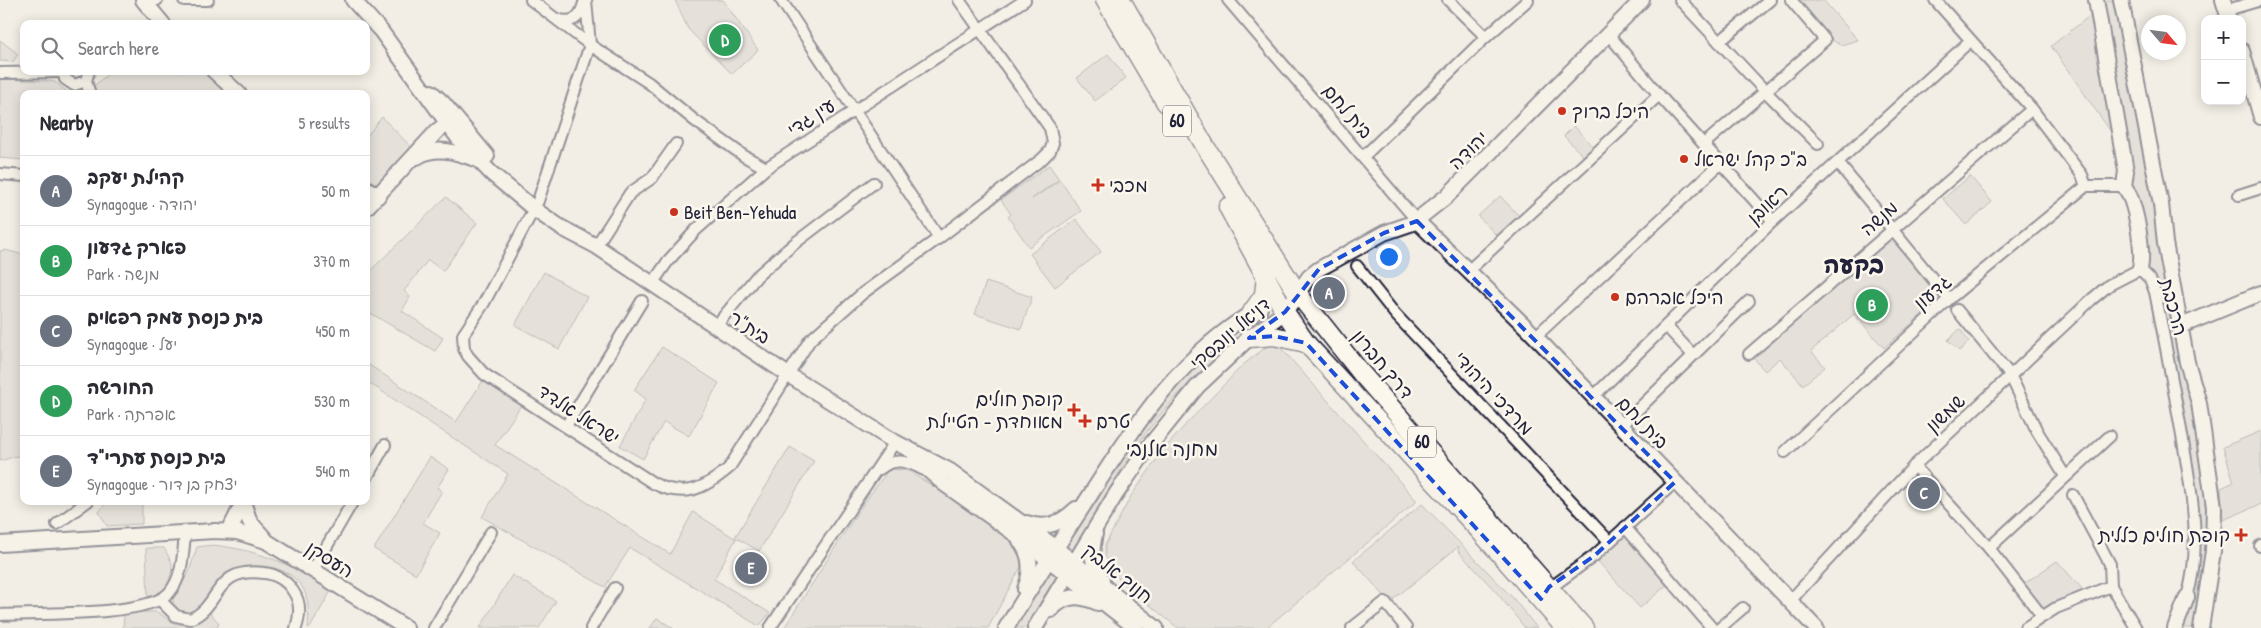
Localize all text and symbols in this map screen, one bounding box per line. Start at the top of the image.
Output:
north arrow [2141,15,2186,60]
map controls [2201,15,2246,105]
button: + [2201,15,2246,60]
search box [20,20,370,75]
pin: D [709,21,741,59]
icon: search [38,34,66,62]
text: Search here [78,35,159,61]
button: − [2201,60,2246,105]
street label: בית לחם [1317,78,1379,144]
street label: עין גדי [782,92,840,142]
place label: היכל ברוך [1572,98,1649,124]
road number: 60 [1163,105,1191,136]
marker: היכל ברוך [1556,105,1568,117]
text: Nearby [40,108,93,137]
text: 5 results [299,112,350,134]
street label: יהודה [1443,125,1493,175]
place label: ב"כ קהל ישראל [1694,146,1807,172]
marker: ב"כ קהל ישראל [1678,153,1690,165]
text: קהילת יעקב [87,164,185,190]
place label: מכבי [1109,172,1148,198]
marker: מכבי [1091,178,1105,192]
street label: ראובן [1741,178,1793,230]
text: A [52,180,60,202]
text: 50 m [322,180,350,202]
text: Synagogue · יהודה [87,193,197,215]
street label: מנשה [1855,194,1903,242]
place label: Beit Ben-Yehuda [684,199,797,225]
marker: Beit Ben-Yehuda [668,206,680,218]
text: פארק גדעון [87,234,186,260]
your location [1376,244,1402,270]
district label: בקעה [1824,248,1884,280]
text: B [52,250,60,272]
text: 370 m [313,250,350,272]
text: Park · מנשה [87,263,160,285]
street label: גדעון [1908,268,1956,316]
pin: A [1313,274,1345,312]
street label: הרכבת [2154,274,2194,339]
place label: היכל אברהם [1625,284,1724,310]
pin: B [1856,286,1888,324]
street label: דניאל ינובסקי [1184,291,1276,375]
marker: היכל אברהם [1609,291,1621,303]
text: בית כנסת עמק רפאים [87,304,263,330]
street label: בית"ר [724,304,776,350]
text: C [52,320,60,342]
text: 450 m [316,320,350,342]
street label: דרך חברון [1346,324,1420,404]
text: Synagogue · יעל [87,333,177,355]
street label: מרדכי היהודי [1448,345,1540,441]
text: החורשה [87,374,154,400]
street label: ישראל אלדד [533,378,625,450]
place label: קופת חולים מאוחדת - הטיילת [926,386,1063,434]
street label: שמשון [1920,388,1971,438]
text: D [52,390,60,412]
text: 530 m [314,390,350,412]
street label: בית לחם [1611,390,1675,454]
text: Park · אפרתה [87,403,176,425]
marker: קופת חולים מאוחדת - הטיילת [1067,403,1081,417]
place label: טרם [1096,408,1130,434]
marker: טרם [1078,414,1092,428]
road number: 60 [1408,427,1436,458]
district label: מחנה אלנבי [1126,435,1218,462]
text: בית כנסת עתרי"ד [87,444,226,470]
text: E [52,460,60,482]
text: 540 m [316,460,350,482]
text: Synagogue · יצחק בן דור [87,473,237,495]
pin: C [1908,474,1940,512]
place label: קופת חולים כללית [2097,522,2230,548]
marker: קופת חולים כללית [2234,528,2248,542]
street label: העסקן [301,534,359,584]
street label: חנוך אלבק [1077,537,1159,609]
pin: E [735,549,767,587]

